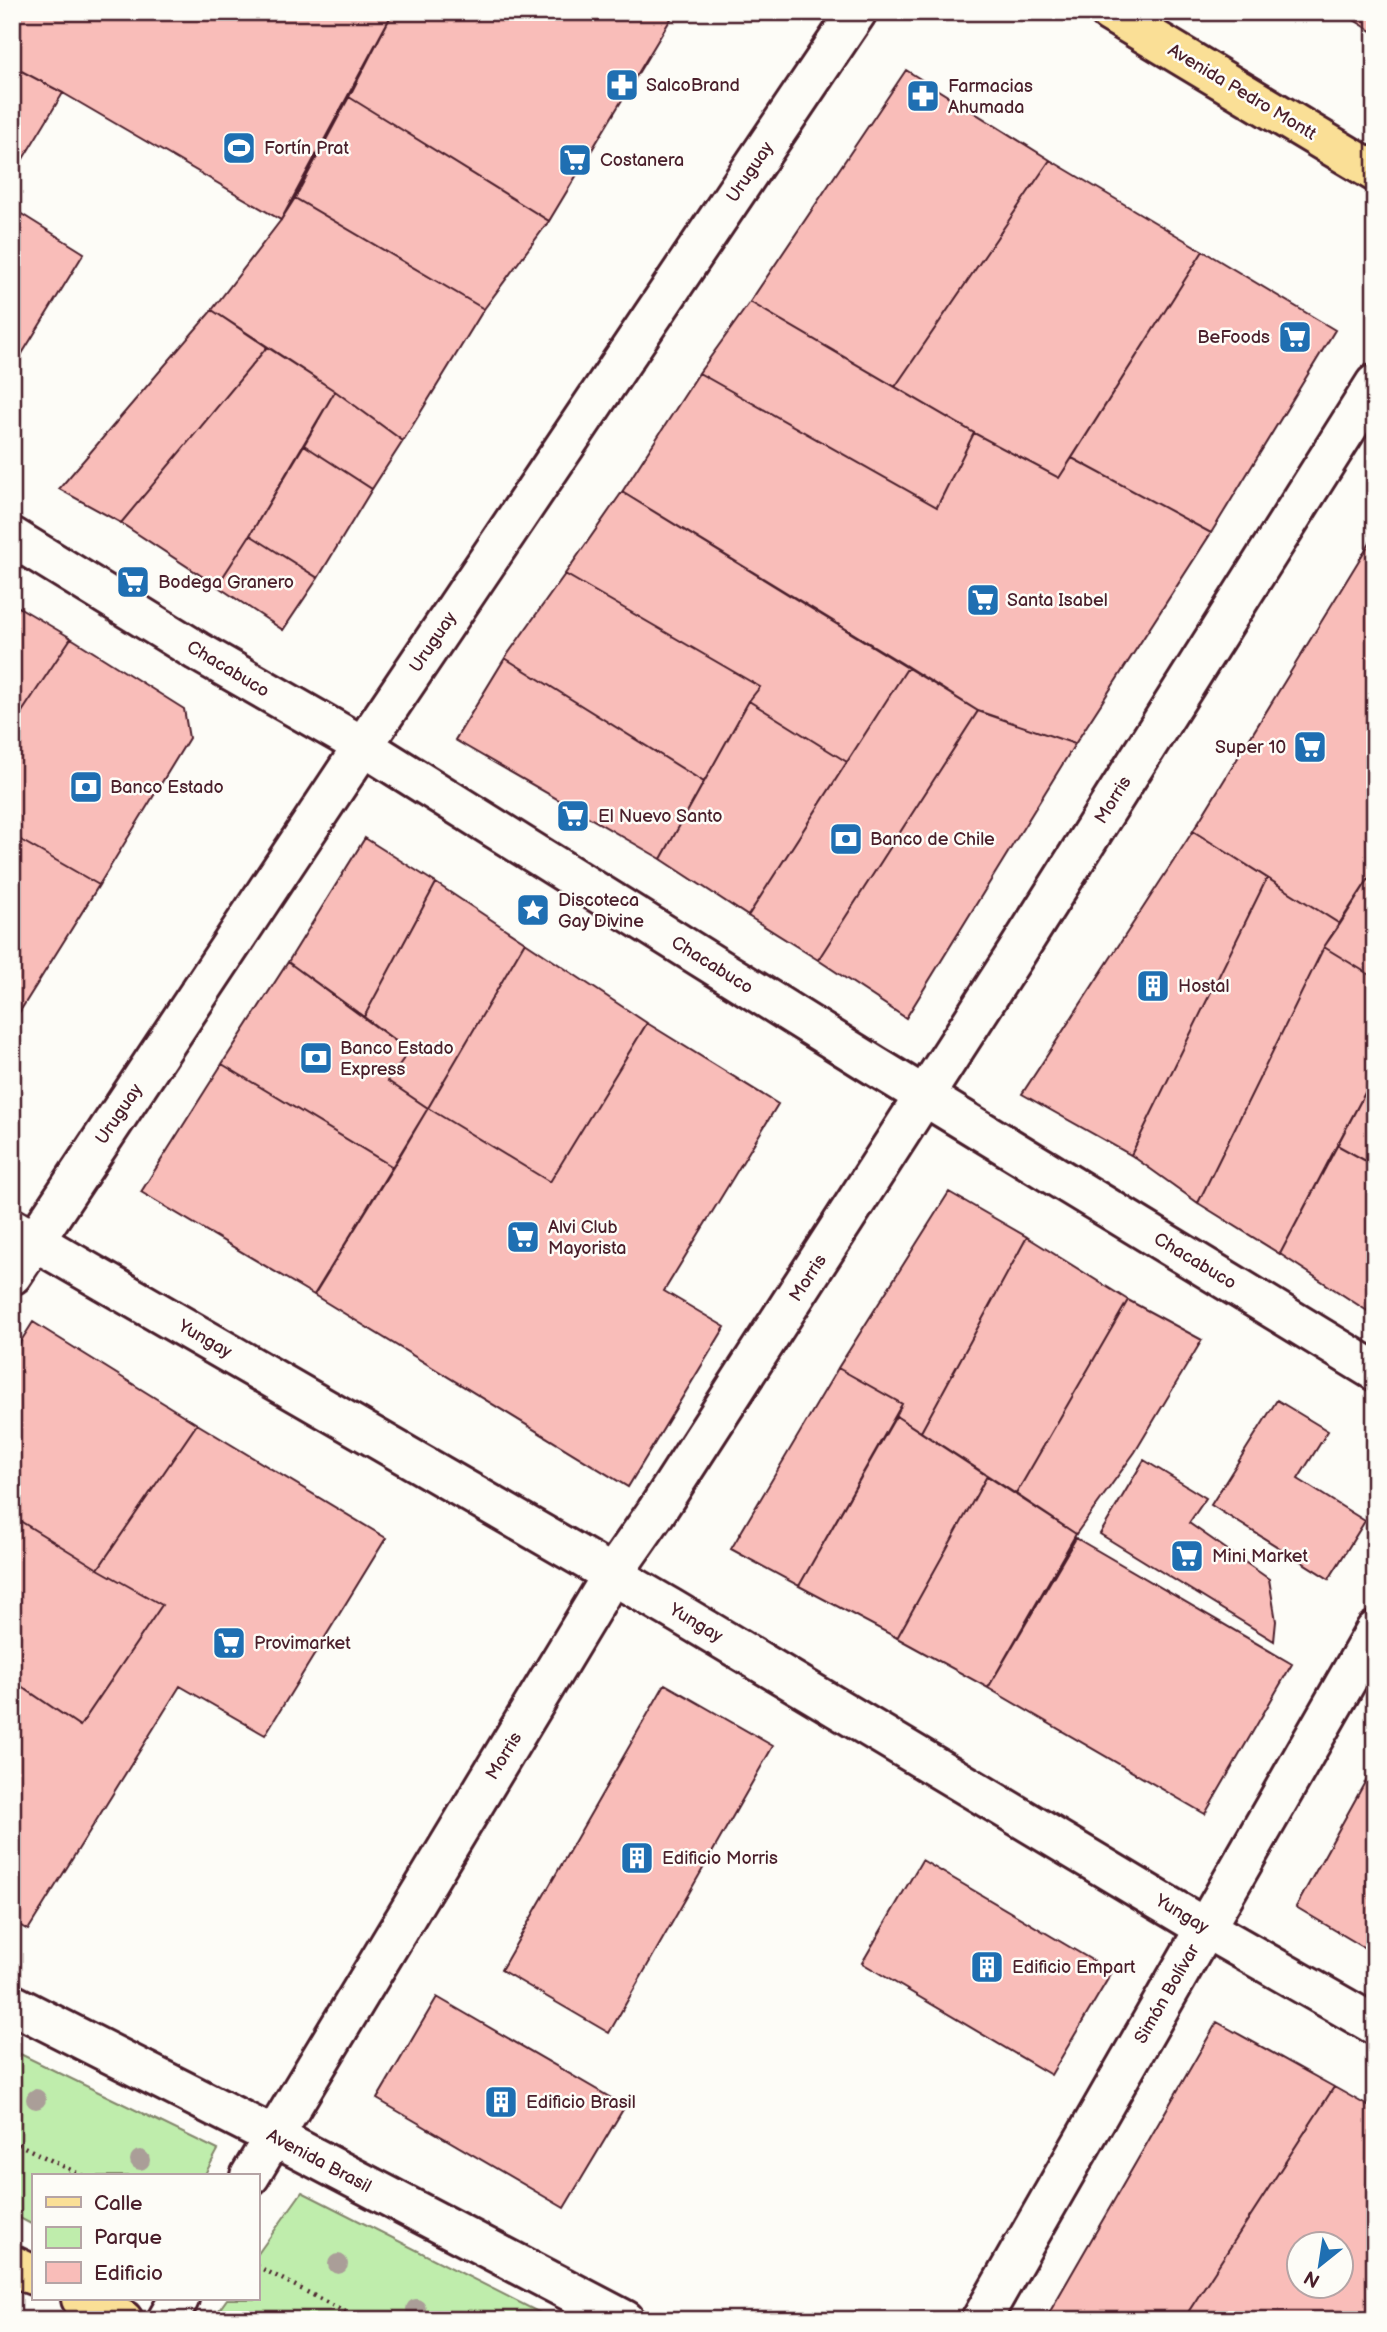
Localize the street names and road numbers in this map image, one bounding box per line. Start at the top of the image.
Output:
street label: Avenida Pedro Montt [1164,39,1320,145]
street label: Uruguay [722,137,778,206]
street label: Uruguay [405,607,461,676]
street label: Chacabuco [183,636,273,702]
street label: Morris [1090,772,1136,828]
street label: Chacabuco [667,932,757,998]
street label: Uruguay [91,1079,147,1148]
street label: Chacabuco [1150,1228,1240,1294]
street label: Morris [785,1250,831,1305]
street label: Yungay [174,1315,236,1363]
street label: Yungay [665,1598,727,1648]
street label: Morris [482,1728,526,1784]
street label: Yungay [1151,1889,1213,1939]
street label: Simón Bolívar [1130,1940,1204,2047]
street label: Avenida Brasil [263,2125,375,2197]

